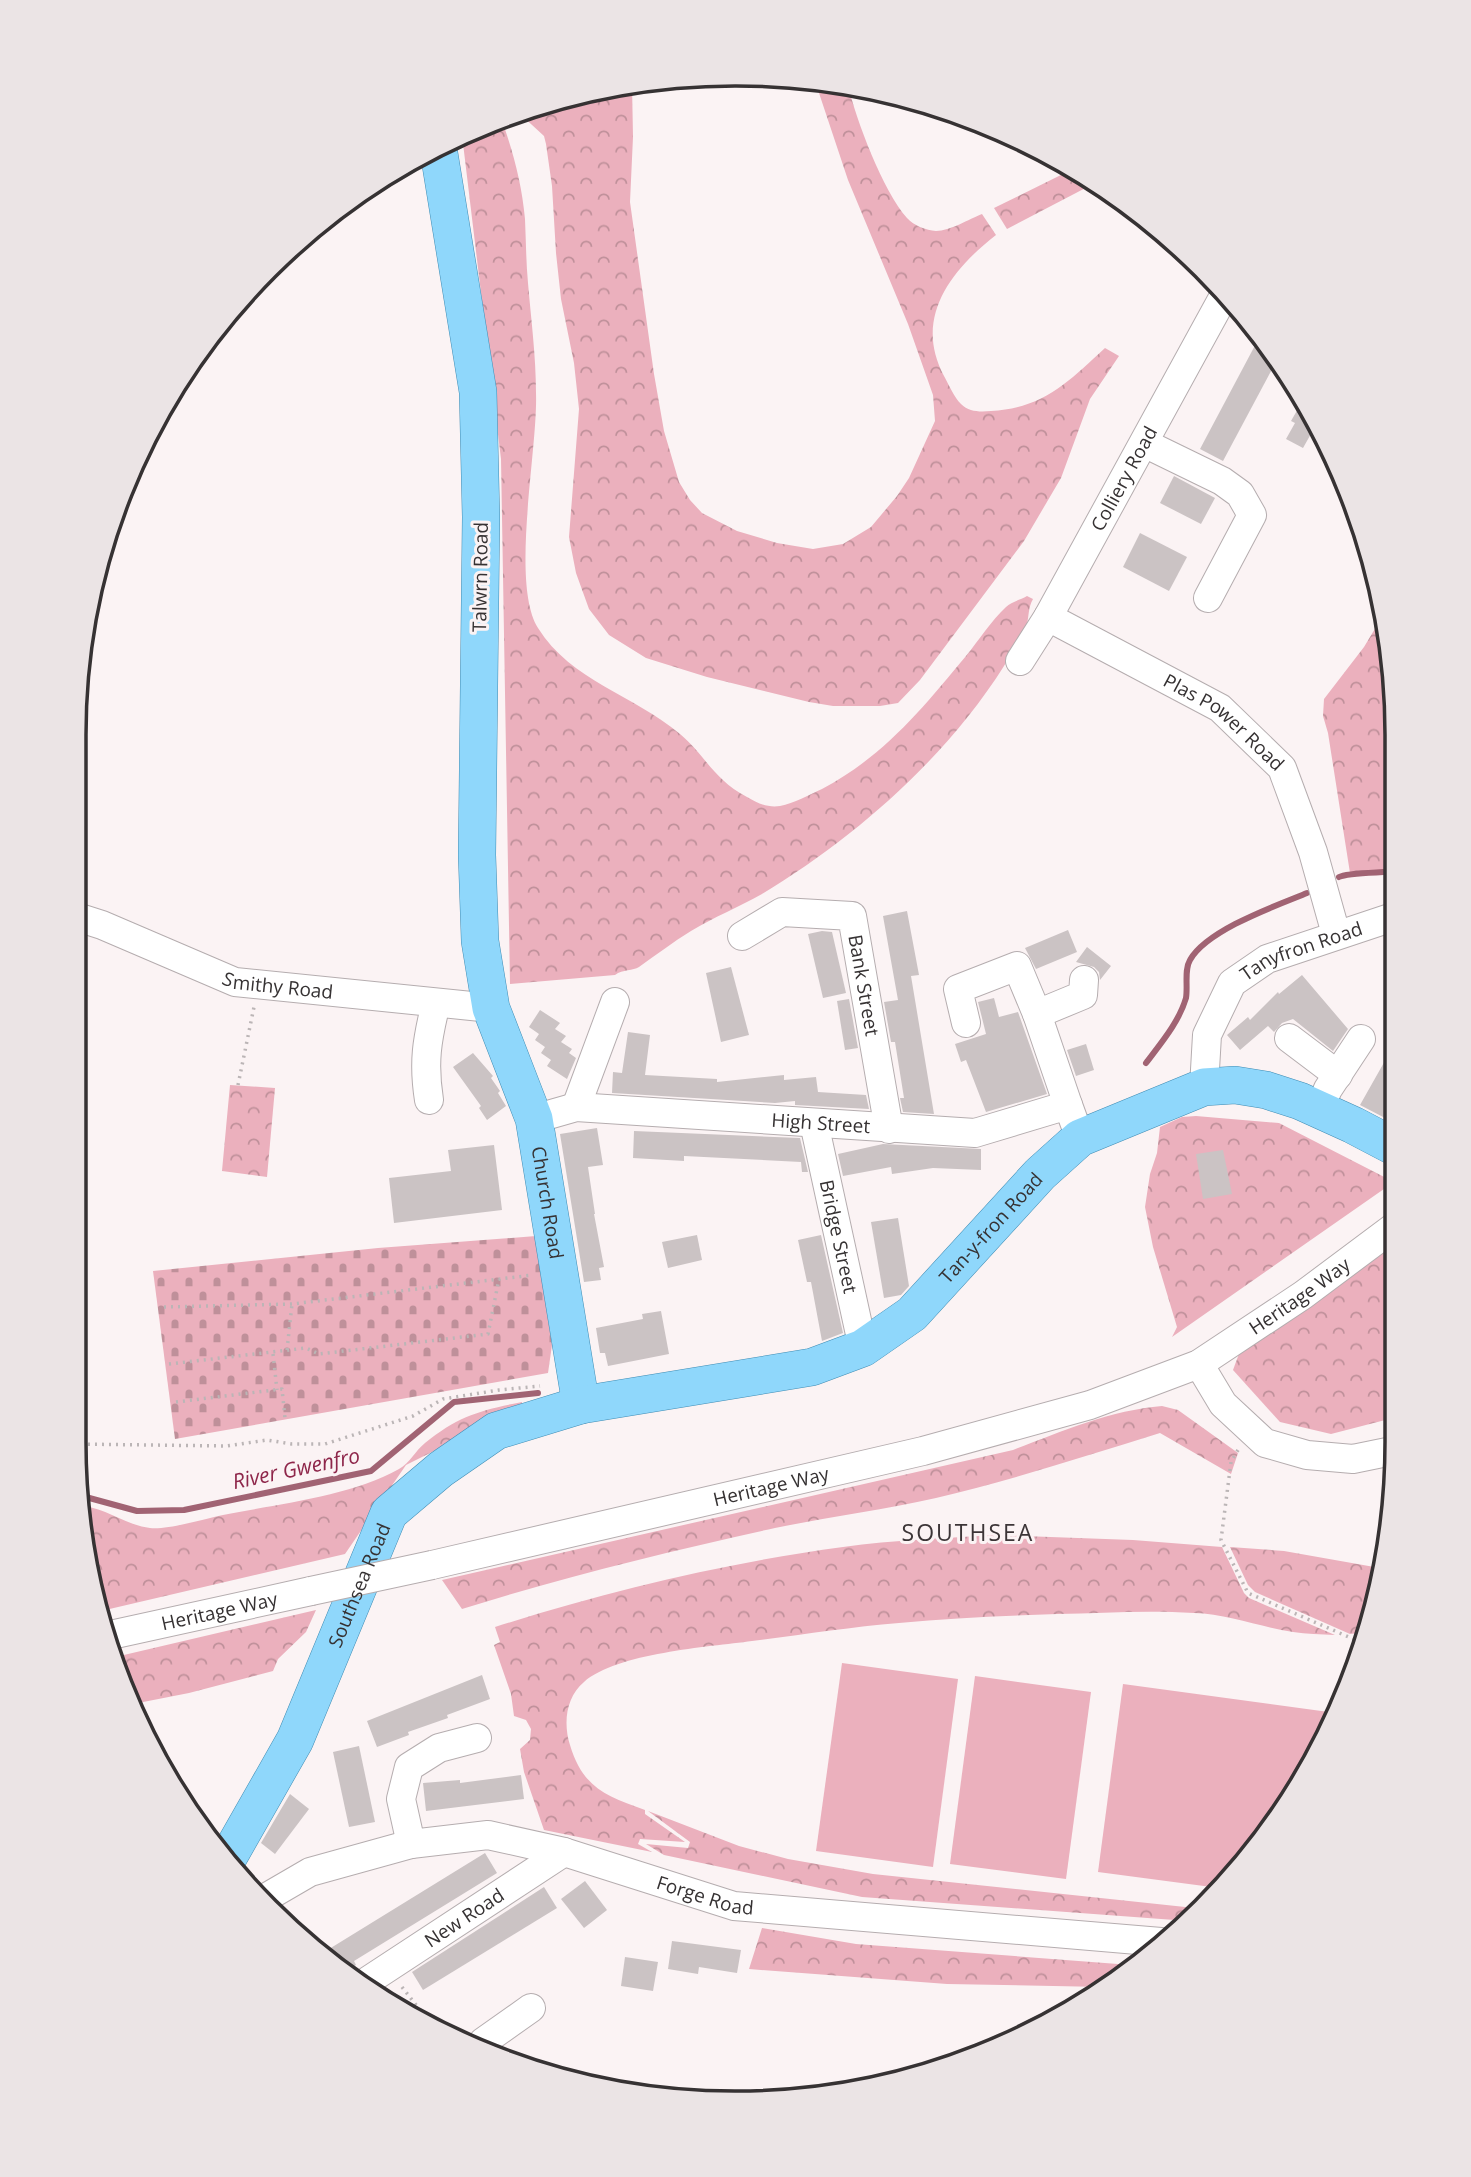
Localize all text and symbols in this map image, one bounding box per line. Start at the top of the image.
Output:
street label: Colliery Road [1085,421,1163,536]
street label: Talwrn Road [466,522,494,632]
street label: Plas Power Road [1159,667,1290,776]
street label: Tanyfron Road [1235,915,1366,987]
street label: Bank Street [842,932,886,1038]
street label: Smithy Road [218,965,334,1005]
street label: High Street [771,1107,871,1139]
street label: Church Road [526,1144,570,1261]
street label: Tan-y-fron Road [933,1167,1048,1289]
street label: Bridge Street [814,1177,864,1296]
street label: Heritage Way [1244,1251,1356,1340]
water label: River Gwenfro [230,1441,362,1495]
street label: Heritage Way [710,1460,832,1512]
district label: SOUTHSEA [902,1516,1034,1548]
street label: Southsea Road [322,1519,396,1651]
street label: Heritage Way [159,1586,280,1636]
street label: Forge Road [653,1869,755,1921]
street label: New Road [419,1882,509,1953]

